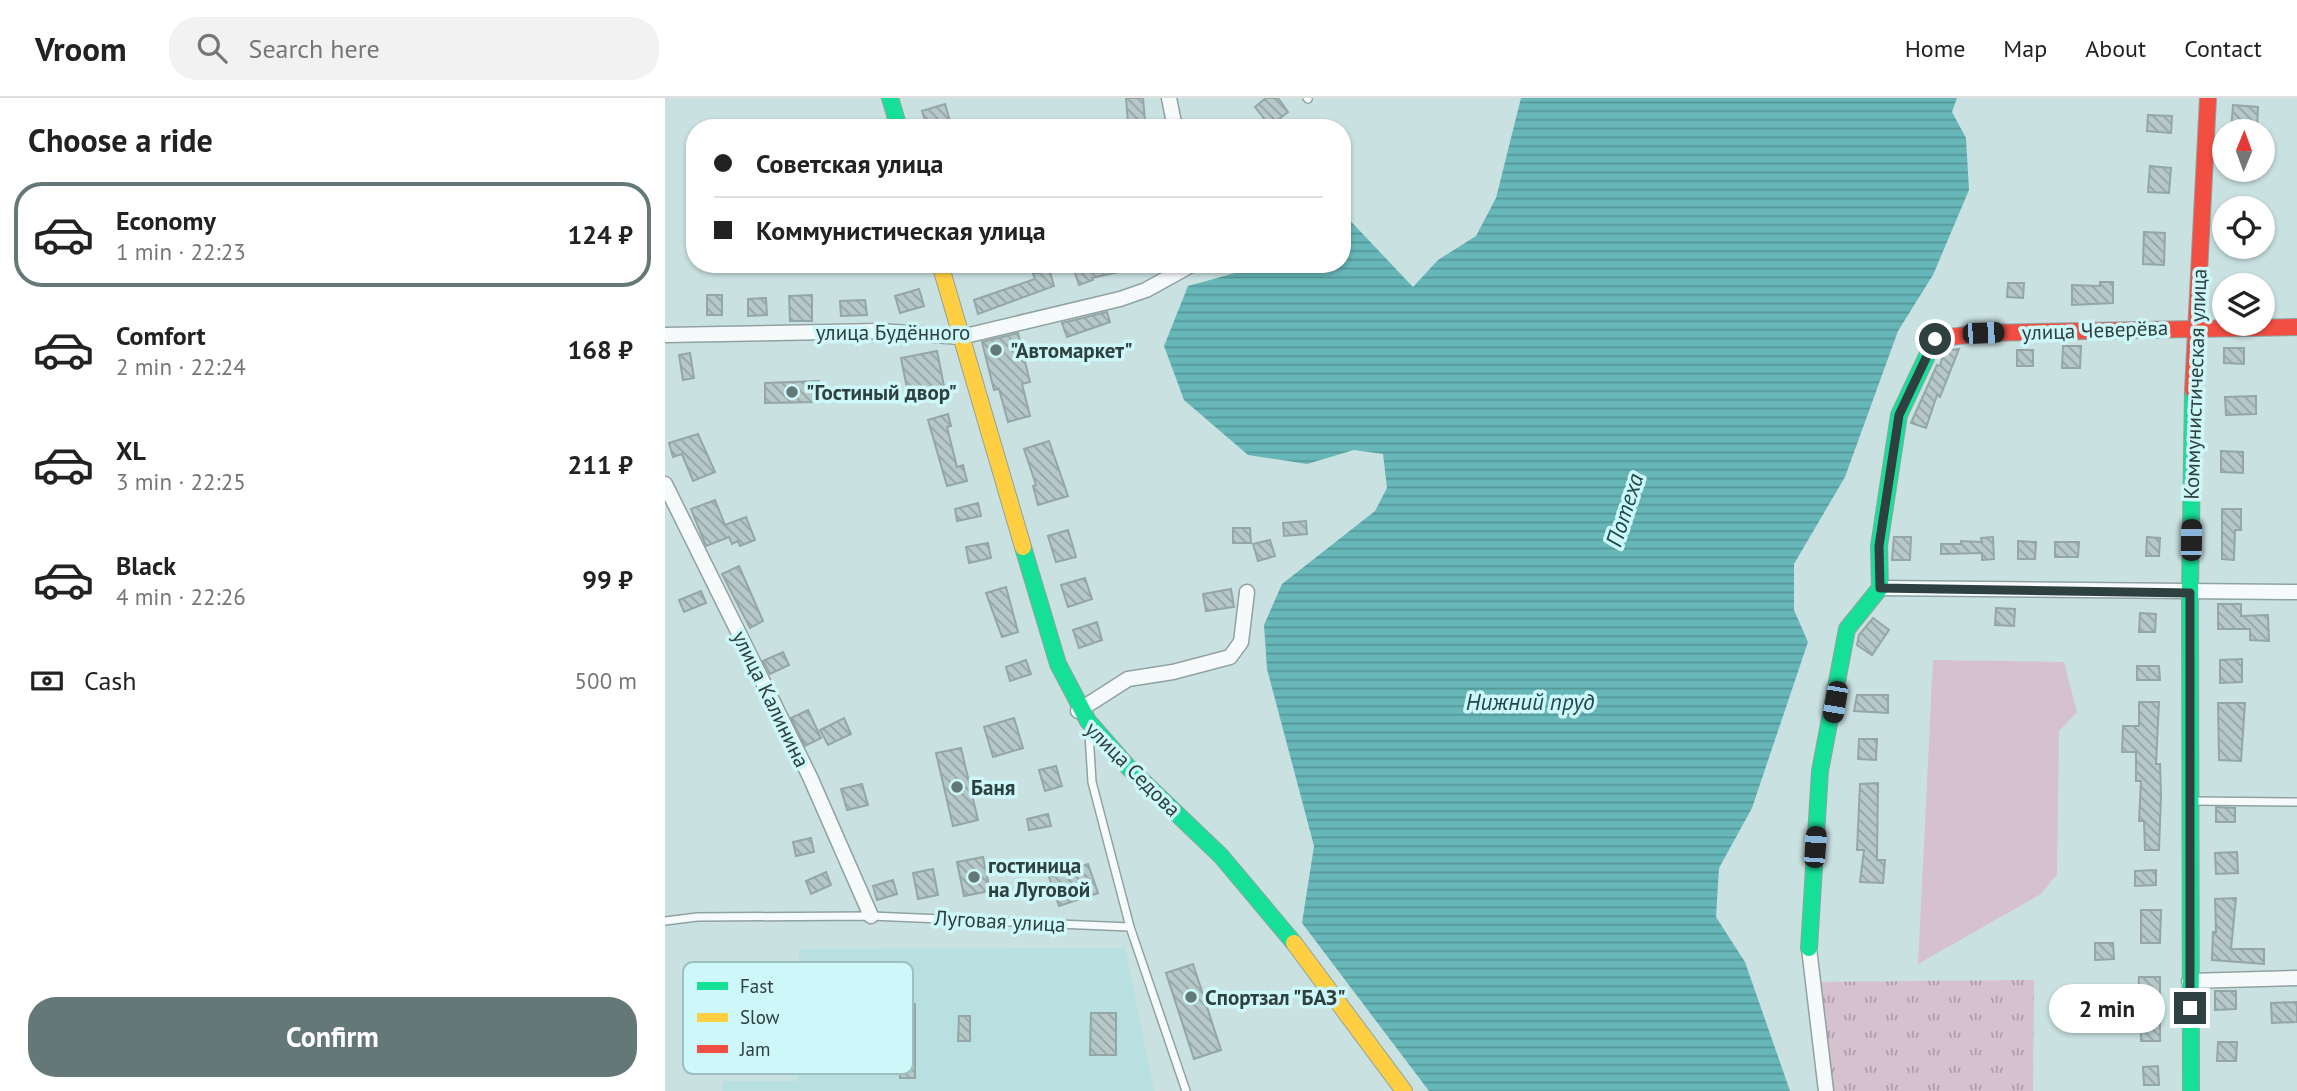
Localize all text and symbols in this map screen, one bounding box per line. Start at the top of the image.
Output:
search box [169,17,659,80]
text: Vroom [35,27,127,70]
icon: search [193,29,231,67]
text: Search here [249,32,380,65]
text: Home [1905,33,1965,64]
text: Map [2003,33,2047,64]
text: About [2085,33,2146,64]
text: Contact [2184,33,2262,64]
text: Choose a ride [28,119,213,161]
north arrow [2212,119,2275,182]
map controls [2212,119,2275,336]
text: Советская улица [756,147,943,180]
button: locate [2212,196,2275,259]
icon: car [32,203,95,266]
text: Economy [116,204,216,237]
text: Коммунистическая улица [756,214,1046,247]
text: 124 ₽ [567,218,633,251]
text: 1 min · 22:23 [116,237,246,266]
street label: Коммунистическая улица [2177,268,2213,500]
button: layers [2212,273,2275,336]
street label: улица Чеверёва [2021,314,2169,346]
icon: car [32,318,95,381]
text: Comfort [116,319,206,352]
street label: улица Будённого [816,319,970,346]
car [1962,322,2005,344]
route start [1919,323,1951,355]
text: 168 ₽ [567,333,633,366]
place label: "Автомаркет" [1010,337,1133,364]
marker: "Автомаркет" [988,342,1004,358]
text: 2 min · 22:24 [116,352,246,381]
place label: "Гостиный двор" [806,379,957,406]
marker: "Гостиный двор" [784,384,800,400]
icon: car [32,433,95,496]
text: XL [116,434,146,467]
text: 211 ₽ [567,448,633,481]
text: 3 min · 22:25 [116,467,246,496]
water label: Потеха [1599,470,1649,550]
car [2181,519,2202,561]
icon: car [32,548,95,611]
text: Black [116,549,176,582]
text: 99 ₽ [582,563,633,596]
text: 4 min · 22:26 [116,582,246,611]
street label: улица Калинина [726,626,816,772]
icon: cash [28,662,66,700]
text: Cash [84,664,136,697]
text: 500 m [575,666,637,695]
car [1822,679,1849,725]
water label: Нижний пруд [1466,687,1594,716]
street label: улица Седова [1080,716,1186,822]
place label: Баня [971,774,1015,801]
marker: Баня [949,779,965,795]
car [1804,825,1827,869]
place label: гостиница на Луговой [988,852,1090,903]
marker: гостиница на Луговой [966,869,982,885]
street label: Луговая улица [933,904,1066,938]
legend [683,962,913,1074]
text: Fast [740,974,774,998]
place label: Спортзал "БАЗ" [1205,984,1346,1011]
callout: 2 min [2050,984,2165,1032]
marker: Спортзал "БАЗ" [1183,989,1199,1005]
route end [2174,992,2206,1024]
text: 2 min [2079,994,2135,1023]
button: Confirm [28,997,637,1077]
text: Slow [740,1005,780,1029]
text: Jam [739,1037,770,1061]

